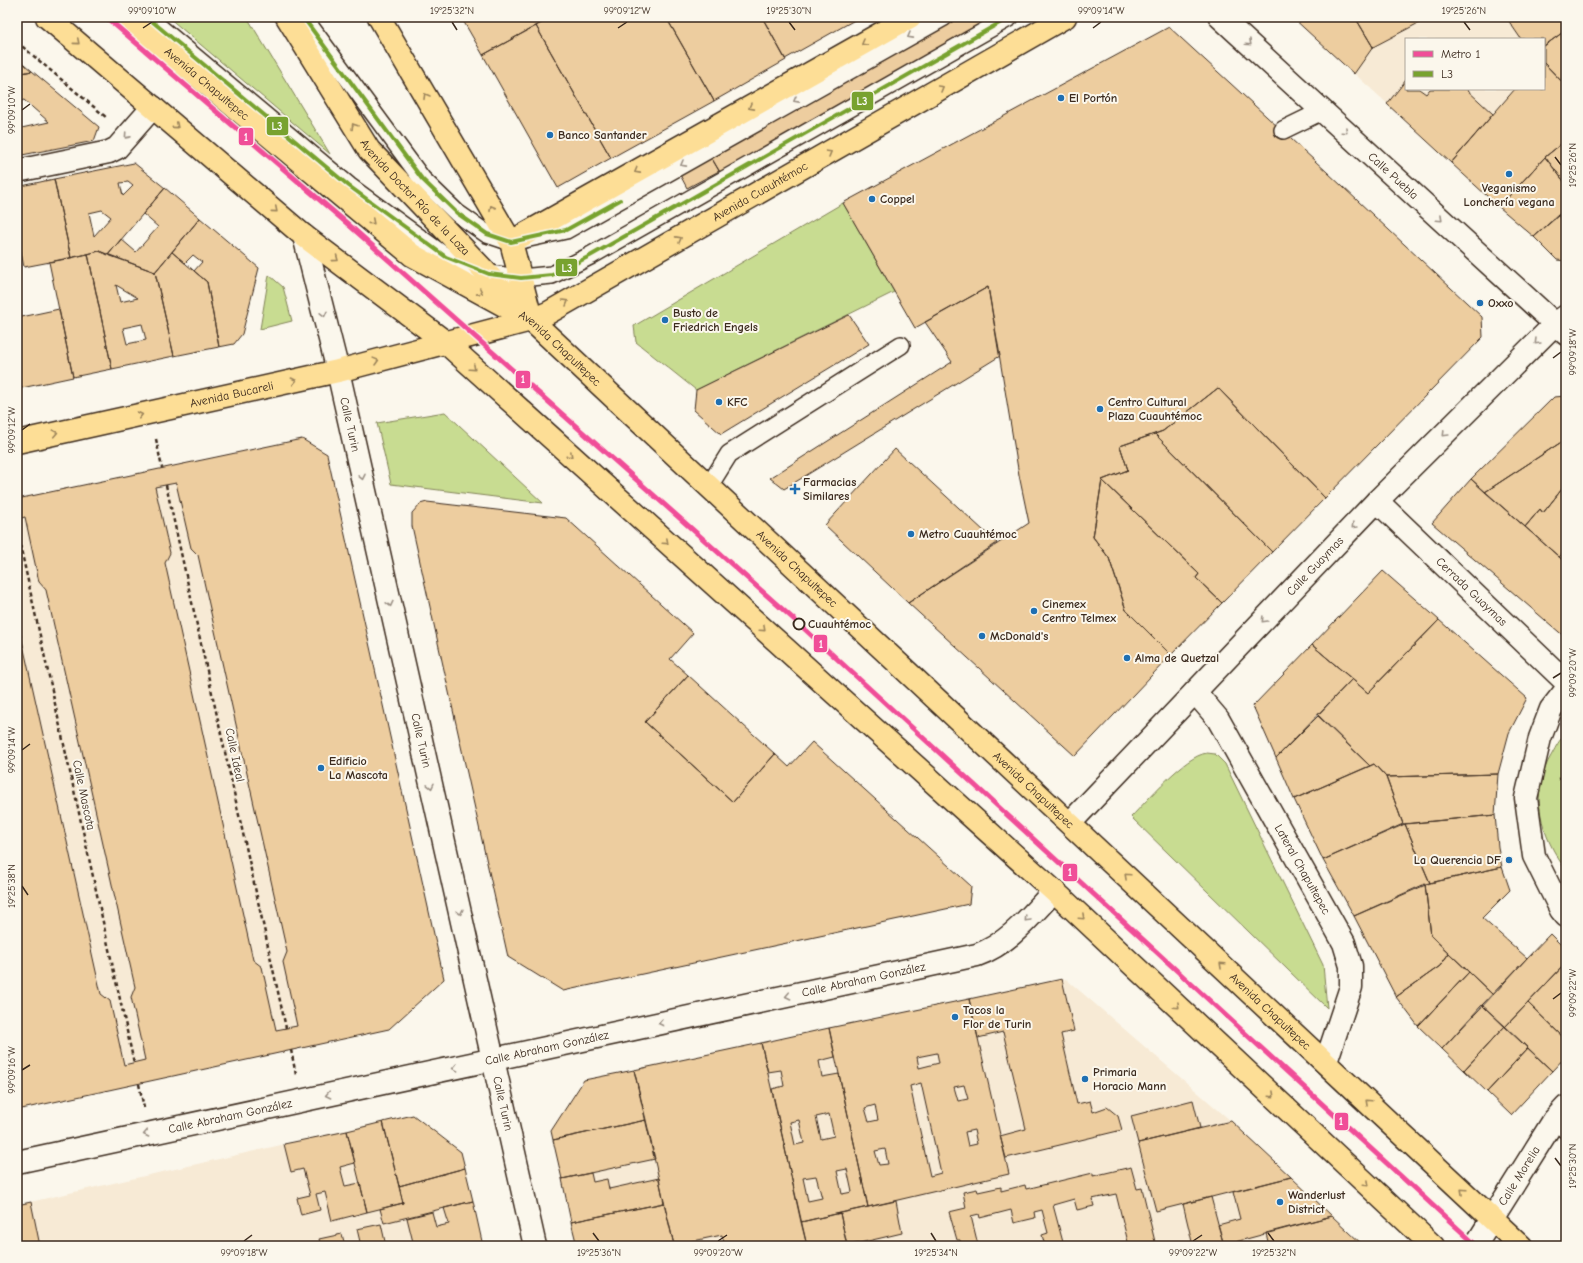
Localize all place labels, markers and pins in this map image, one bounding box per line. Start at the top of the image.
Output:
place label: El Portón [1069,91,1117,105]
marker: El Portón [1056,93,1066,103]
place label: Banco Santander [558,128,647,142]
marker: Banco Santander [545,130,555,140]
marker: Veganismo Lonchería vegana [1504,169,1514,179]
place label: Veganismo Lonchería vegana [1464,181,1554,209]
place label: Coppel [880,192,915,206]
marker: Coppel [867,194,877,204]
place label: Oxxo [1488,296,1513,310]
marker: Oxxo [1475,298,1485,308]
place label: Busto de Friedrich Engels [673,306,758,334]
marker: Busto de Friedrich Engels [660,315,670,325]
place label: KFC [727,395,747,409]
place label: Centro Cultural Plaza Cuauhtémoc [1108,395,1202,423]
marker: KFC [714,397,724,407]
marker: Centro Cultural Plaza Cuauhtémoc [1095,404,1105,414]
place label: Farmacias Similares [803,475,856,503]
marker: Farmacias Similares [790,484,800,494]
place label: Metro Cuauhtémoc [919,527,1017,541]
marker: Metro Cuauhtémoc [906,529,916,539]
place label: Cinemex Centro Telmex [1042,597,1116,625]
marker: Cinemex Centro Telmex [1029,606,1039,616]
marker: Cuauhtémoc [792,617,806,631]
place label: Cuauhtémoc [808,617,871,631]
place label: McDonald's [990,629,1048,643]
marker: McDonald's [977,631,987,641]
place label: Alma de Quetzal [1135,651,1219,665]
marker: Alma de Quetzal [1122,653,1132,663]
place label: Edificio La Mascota [329,754,388,782]
marker: Edificio La Mascota [316,763,326,773]
place label: La Querencia DF [1414,853,1501,867]
marker: La Querencia DF [1504,855,1514,865]
place label: Tacos la Flor de Turin [963,1003,1031,1031]
marker: Tacos la Flor de Turin [950,1012,960,1022]
place label: Primaria Horacio Mann [1093,1065,1166,1093]
marker: Primaria Horacio Mann [1080,1074,1090,1084]
place label: Wanderlust District [1288,1188,1346,1216]
marker: Wanderlust District [1275,1197,1285,1207]

